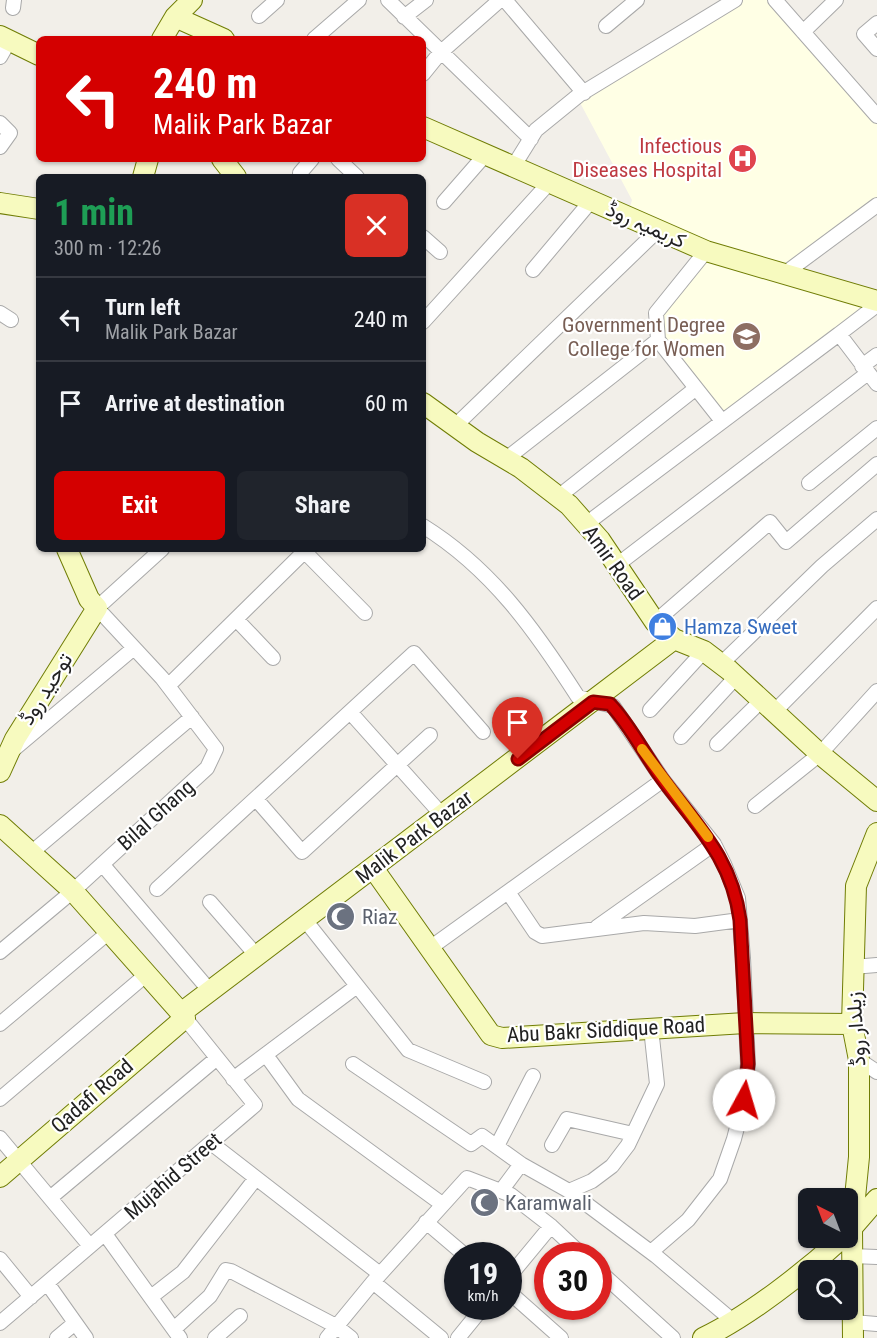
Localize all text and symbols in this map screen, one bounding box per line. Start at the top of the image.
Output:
text: 240 m [153,59,258,108]
icon: left [54,60,132,138]
text: Malik Park Bazar [153,109,332,141]
place label: Infectious Diseases Hospital [572,134,722,182]
hospital icon: Infectious Diseases Hospital [727,142,759,174]
text: 1 min [54,192,134,234]
button: close [345,194,408,257]
street label: کریمیہ روڈ [602,197,689,254]
text: 300 m · 12:26 [54,236,161,260]
text: Turn left [105,295,180,320]
icon: left [54,303,87,336]
text: 240 m [354,307,408,332]
place label: Government Degree College for Women [562,313,725,361]
text: Malik Park Bazar [105,320,238,344]
school or university icon: Government Degree College for Women [730,321,762,353]
icon: arrive [54,387,87,420]
text: Arrive at destination [105,391,285,416]
text: 60 m [365,391,408,416]
button: Exit [54,471,225,540]
button: Share [237,471,408,540]
street label: Amir Road [578,521,648,605]
shop icon: Hamza Sweet [647,611,679,643]
place label: Hamza Sweet [684,615,797,639]
street label: توحید روڈ [15,649,78,730]
pin [492,697,543,759]
icon: arrive [501,706,534,739]
street label: Bilal Ghang [113,775,199,855]
street label: Malik Park Bazar [351,785,477,889]
mosque icon: Riaz [325,901,357,933]
place label: Riaz [362,905,397,929]
street label: زیلدار روڈ [841,991,872,1067]
street label: Abu Bakr Siddique Road [506,1013,706,1047]
street label: Qadafi Road [46,1054,138,1138]
position arrow [712,1068,776,1132]
street label: Mujahid Street [120,1128,226,1224]
mosque icon: Karamwali [468,1187,500,1219]
north arrow [798,1188,858,1248]
map controls [798,1188,858,1320]
place label: Karamwali [505,1191,592,1215]
speed limit sign: 30 [534,1242,612,1320]
text: 19 [468,1256,498,1291]
button: search [798,1260,858,1320]
text: km/h [468,1287,498,1305]

